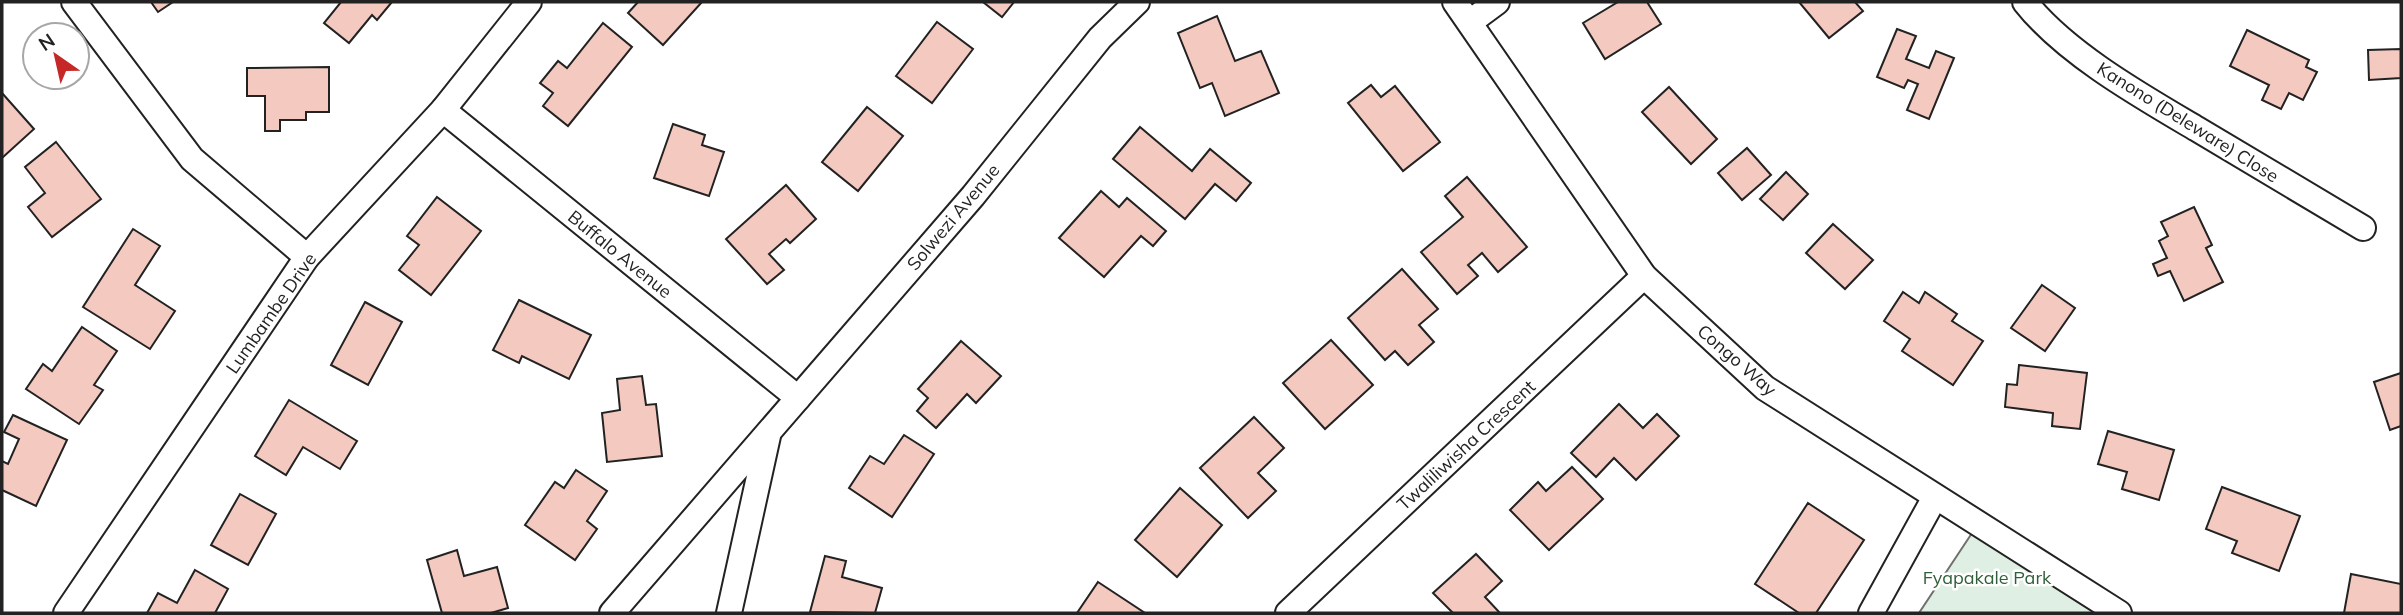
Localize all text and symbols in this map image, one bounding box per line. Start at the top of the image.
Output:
north arrow [21,21,91,91]
text: N [34,28,59,56]
street label: Kanono (Deleware) Close [2093,57,2283,187]
street label: Solwezi Avenue [902,159,1004,275]
street label: Buffalo Avenue [563,205,677,303]
street label: Lumbambe Drive [221,248,321,378]
street label: Congo Way [1693,319,1782,401]
street label: Twaliliwisha Crescent [1392,375,1540,515]
park label: Fyapakale Park [1923,566,2052,589]

